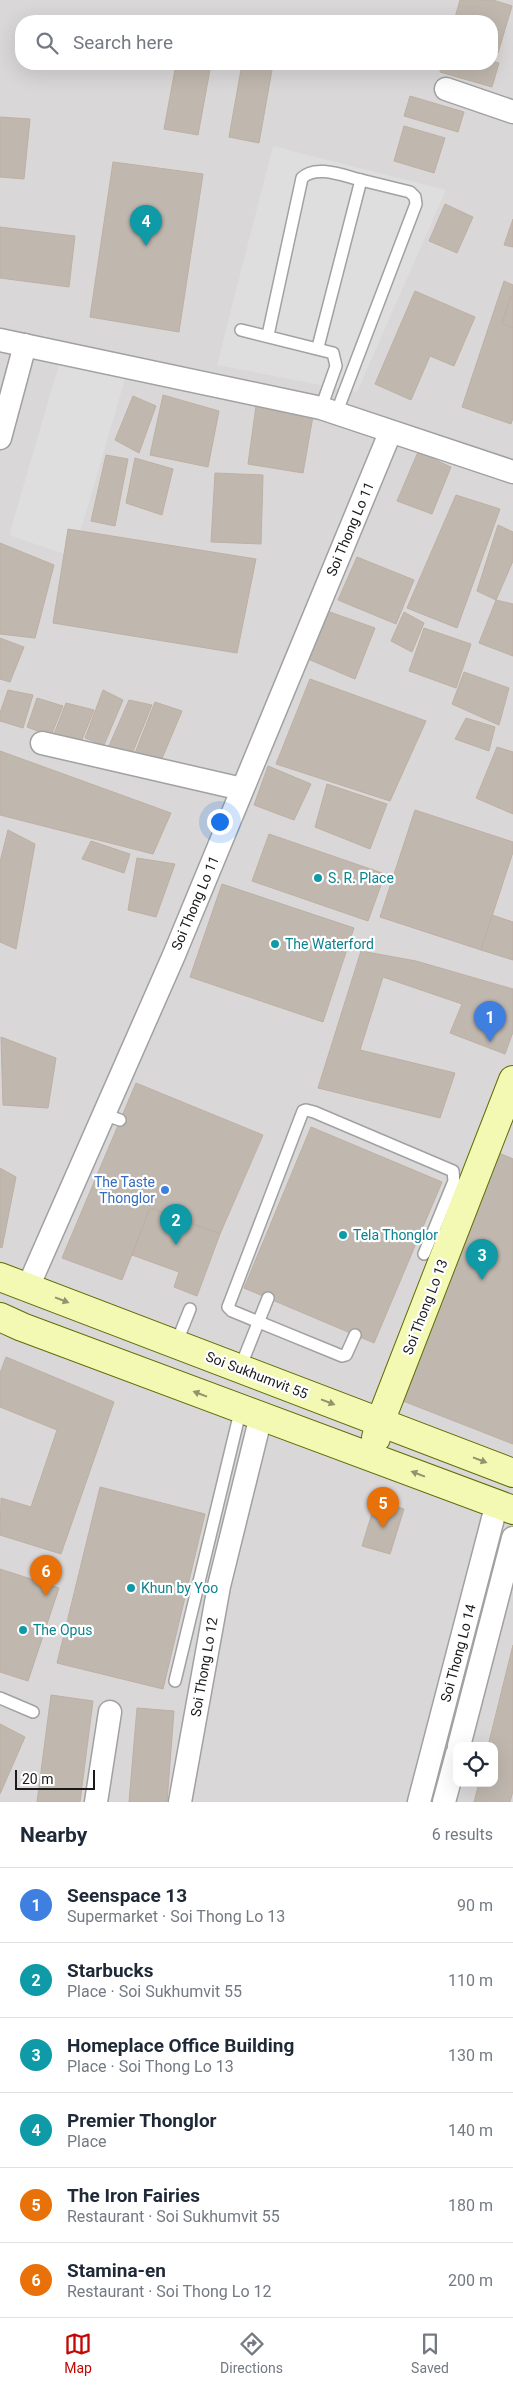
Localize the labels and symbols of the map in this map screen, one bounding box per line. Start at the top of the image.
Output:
pin: 4 [130,205,162,246]
street label: Soi Thong Lo 11 [323,480,377,578]
your location [207,809,233,835]
street label: Soi Thong Lo 11 [168,854,222,952]
place label: S. R. Place [328,870,394,886]
marker: S. R. Place [312,872,324,884]
place label: The Waterford [285,936,374,952]
marker: The Waterford [269,938,281,950]
pin: 1 [474,1001,506,1042]
place label: The Taste Thonglor [94,1174,155,1206]
marker: The Taste Thonglor [159,1184,171,1196]
pin: 2 [160,1204,192,1245]
place label: Tela Thonglor [353,1227,438,1243]
marker: Tela Thonglor [337,1229,349,1241]
pin: 3 [466,1239,498,1280]
street label: Soi Thong Lo 13 [399,1257,451,1357]
one-way arrow [55,1296,70,1304]
street label: Soi Sukhumvit 55 [204,1348,310,1402]
one-way arrow [192,1390,207,1398]
one-way arrow [321,1398,336,1406]
one-way arrow [473,1456,488,1464]
one-way arrow [410,1470,425,1478]
pin: 5 [367,1487,399,1528]
pin: 6 [30,1555,62,1596]
place label: Khun by Yoo [141,1580,218,1596]
marker: Khun by Yoo [125,1582,137,1594]
street label: Soi Thong Lo 14 [437,1602,479,1704]
street label: Soi Thong Lo 12 [187,1616,221,1718]
place label: The Opus [33,1622,92,1638]
marker: The Opus [17,1624,29,1636]
scale bar [15,1767,95,1790]

